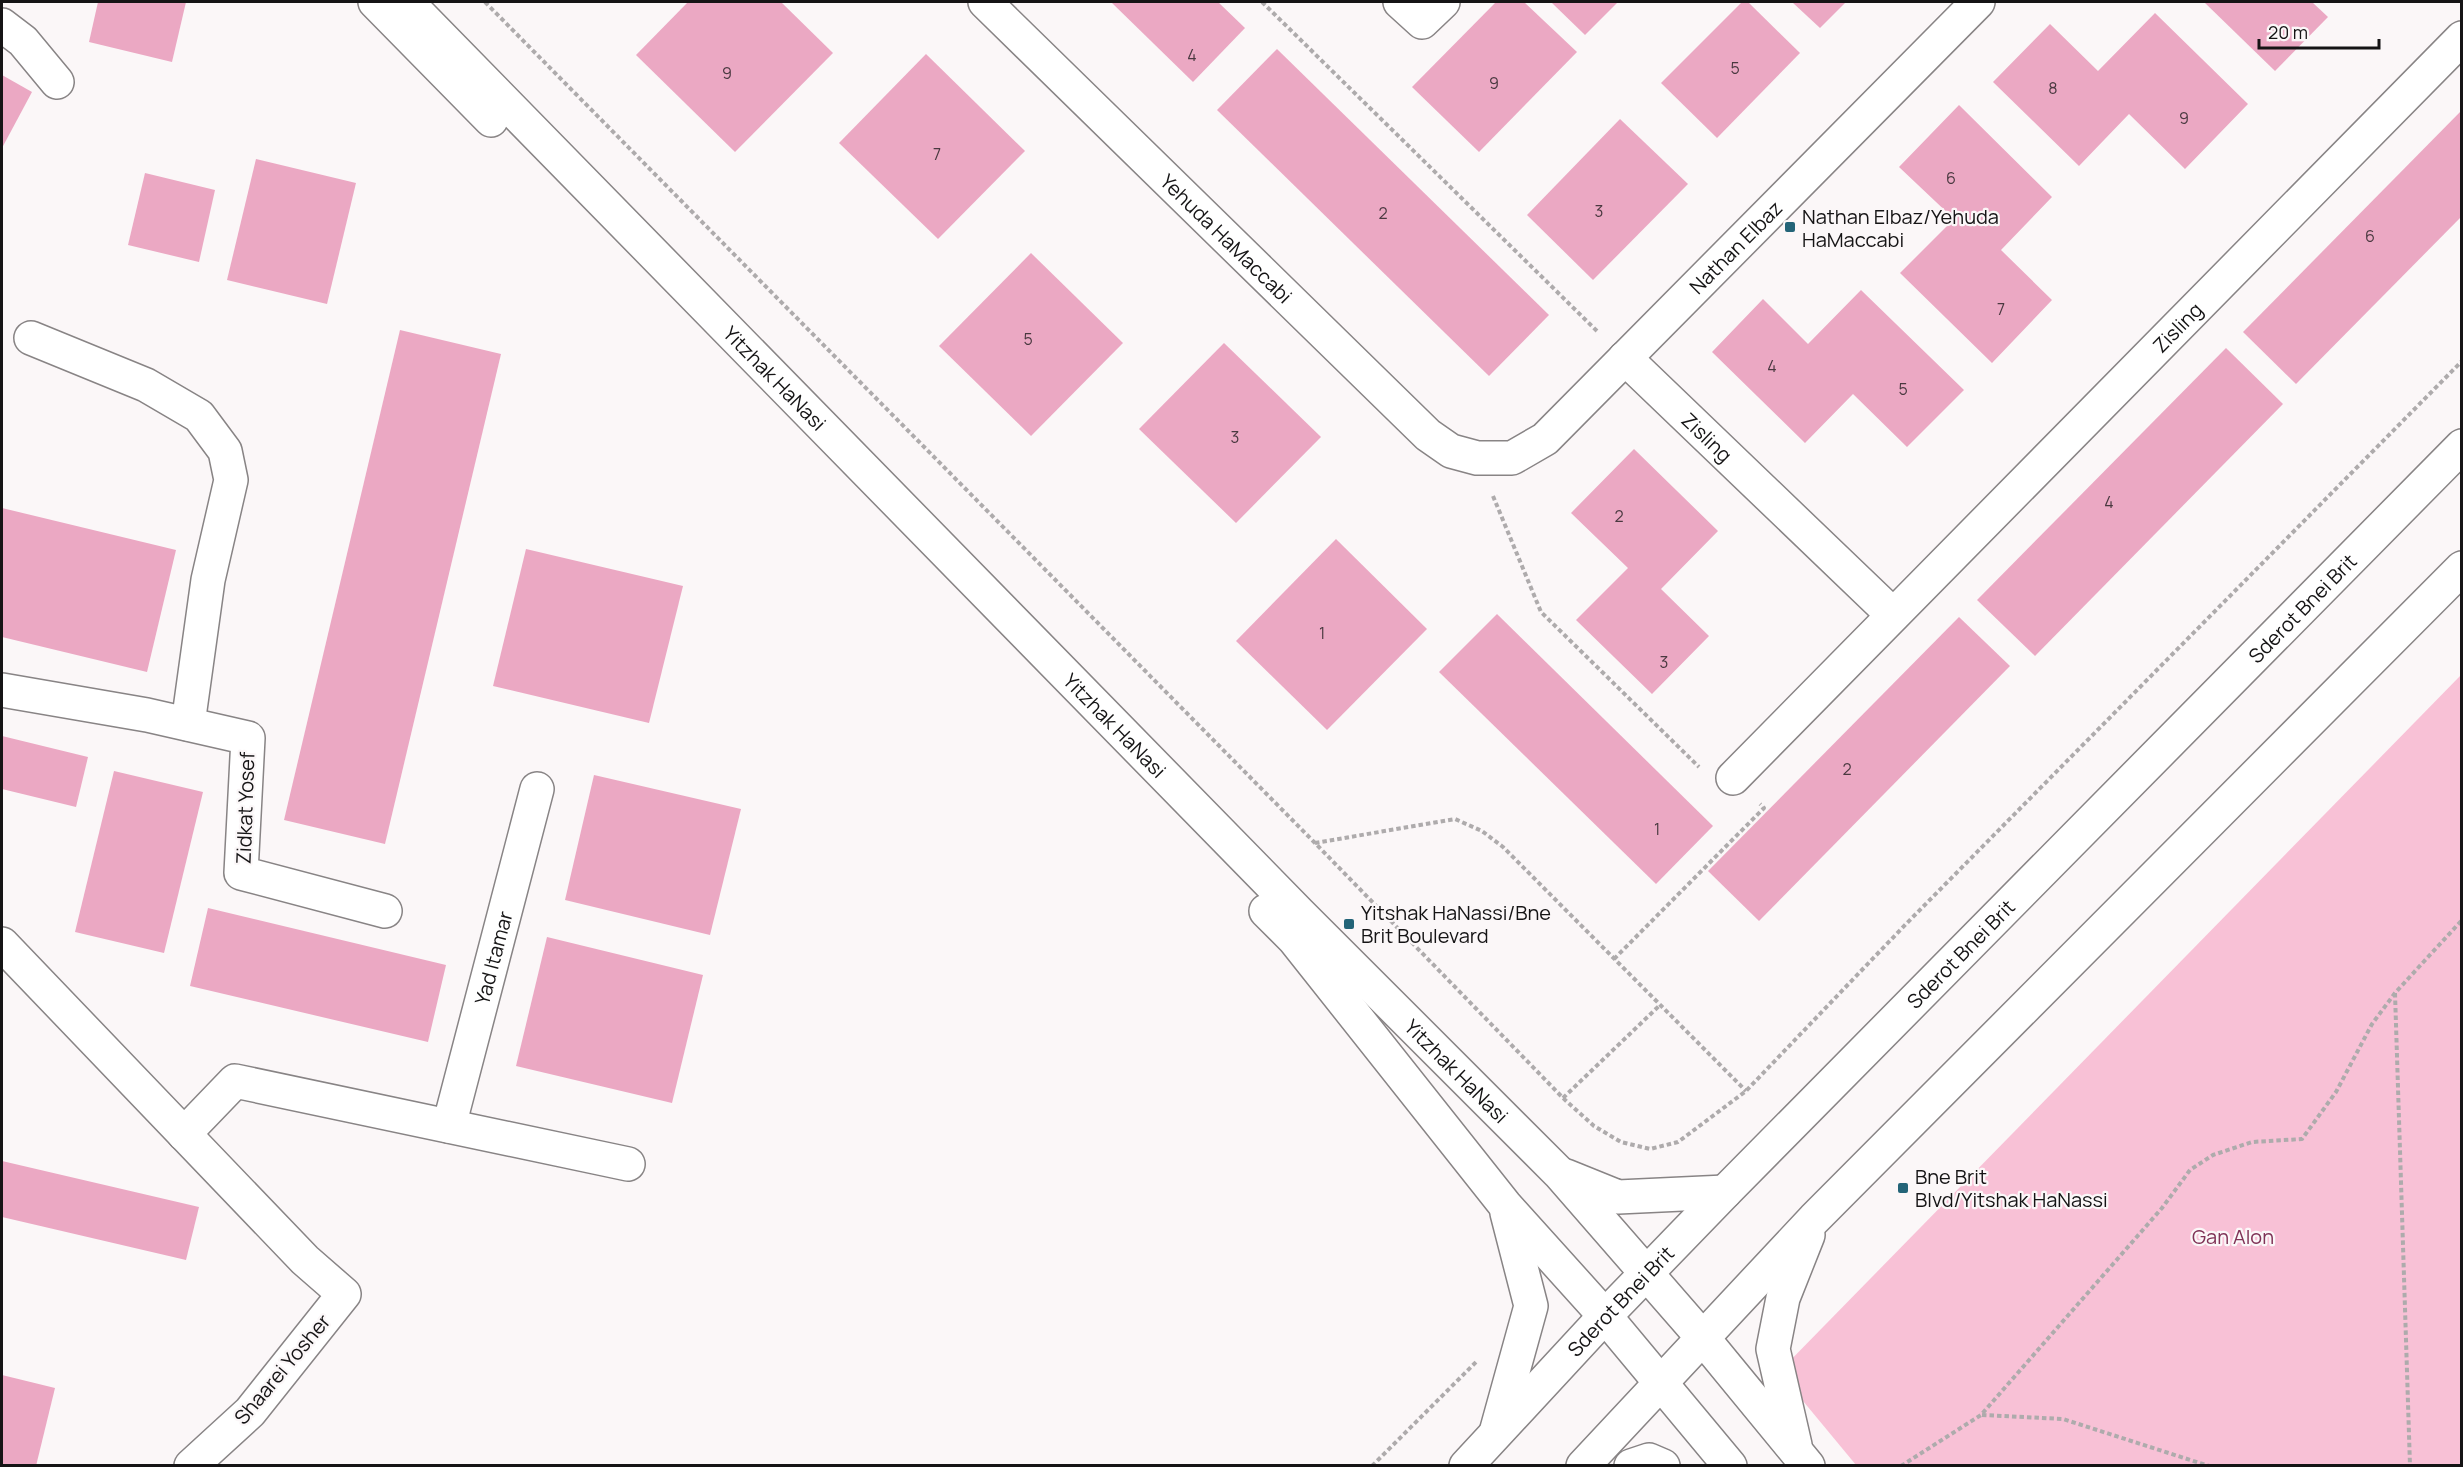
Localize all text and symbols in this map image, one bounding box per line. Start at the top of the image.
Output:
scale bar [2259,12,2379,50]
text: 20 m [2268,20,2308,44]
house number: 4 [1187,44,1197,66]
house number: 5 [1730,57,1740,79]
house number: 9 [722,62,732,84]
house number: 9 [1489,72,1499,94]
house number: 8 [2048,77,2058,99]
house number: 9 [2179,107,2189,129]
house number: 7 [933,143,941,165]
house number: 6 [1946,167,1956,189]
street label: Yehuda HaMaccabi [1155,168,1298,309]
street label: Nathan Elbaz [1683,194,1788,299]
house number: 3 [1595,200,1603,222]
house number: 2 [1378,202,1388,224]
place label: Nathan Elbaz/Yehuda HaMaccabi [1802,203,1999,253]
marker: Nathan Elbaz/Yehuda HaMaccabi [1783,220,1797,234]
house number: 6 [2365,225,2375,247]
street label: Zisling [2146,296,2208,358]
house number: 7 [1997,298,2005,320]
street label: Yitzhak HaNasi [718,320,832,436]
house number: 5 [1023,328,1033,350]
house number: 4 [1767,355,1777,377]
house number: 5 [1898,378,1908,400]
street label: Zisling [1676,406,1738,468]
house number: 3 [1231,426,1239,448]
house number: 4 [2104,491,2114,513]
house number: 2 [1614,505,1624,527]
street label: Sderot Bnei Brit [2242,547,2362,668]
house number: 1 [1319,622,1325,644]
house number: 3 [1660,651,1668,673]
street label: Yitzhak HaNasi [1058,667,1172,783]
street label: Zidkat Yosef [230,751,260,865]
house number: 2 [1842,758,1852,780]
house number: 1 [1654,818,1660,840]
street label: Sderot Bnei Brit [1900,893,2020,1014]
place label: Yitshak HaNassi/Bne Brit Boulevard [1361,899,1551,949]
street label: Yad Itamar [468,908,518,1007]
marker: Yitshak HaNassi/Bne Brit Boulevard [1342,917,1356,931]
street label: Yitzhak HaNasi [1399,1013,1514,1128]
place label: Bne Brit Blvd/Yitshak HaNassi [1915,1163,2108,1213]
marker: Bne Brit Blvd/Yitshak HaNassi [1896,1181,1910,1195]
park label: Gan Alon [2192,1223,2274,1250]
street label: Sderot Bnei Brit [1561,1240,1680,1362]
street label: Shaarei Yosher [228,1308,336,1430]

